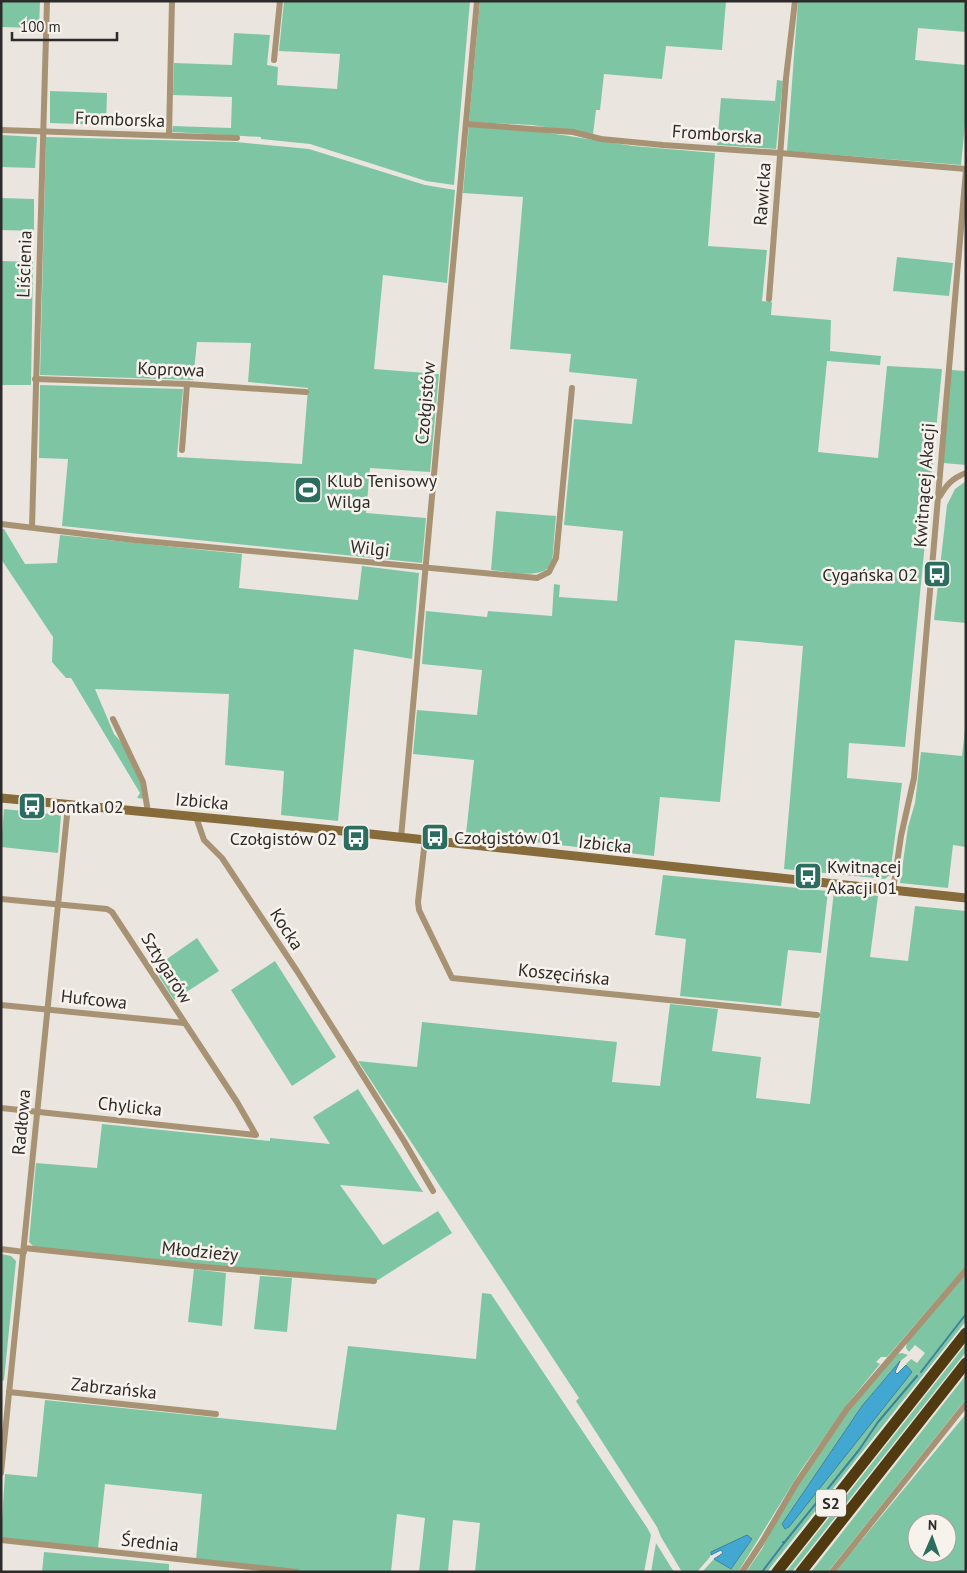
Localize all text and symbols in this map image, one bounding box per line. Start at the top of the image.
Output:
scale bar [12,10,118,42]
text: 100 m [20,17,61,36]
street label: Fromborska [74,106,166,132]
street label: Fromborska [671,119,763,149]
street label: Rawicka [748,162,776,226]
street label: Liścienia [11,230,37,298]
street label: Koprowa [137,356,205,382]
street label: Czołgistów [410,360,440,445]
street label: Kwitnącej Akacji [908,422,940,548]
place label: Klub Tenisowy Wilga [327,469,438,513]
sports icon: Klub Tenisowy Wilga [293,475,323,505]
street label: Wilgi [349,534,391,562]
bus stop icon: Cygańska 02 [922,559,952,589]
place label: Cygańska 02 [822,563,918,586]
street label: Izbicka [174,787,230,815]
bus stop icon: Jontka 02 [17,791,47,821]
place label: Jontka 02 [50,795,124,818]
bus stop icon: Czołgistów 01 [420,822,450,852]
bus stop icon: Czołgistów 02 [341,823,371,853]
place label: Czołgistów 01 [454,826,561,849]
place label: Czołgistów 02 [230,827,337,850]
street label: Izbicka [577,830,633,858]
place label: Kwitnącej Akacji 01 [827,855,902,899]
bus stop icon: Kwitnącej Akacji 01 [793,861,823,891]
street label: Kocka [265,904,309,954]
street label: Sztygarów [136,928,198,1008]
street label: Koszęcińska [517,958,611,990]
street label: Hufcowa [60,984,128,1014]
street label: Radłowa [7,1088,35,1156]
street label: Chylicka [97,1091,163,1121]
street label: Młodzieży [161,1236,240,1267]
street label: Zabrzańska [70,1372,158,1404]
road number: S2 [816,1490,846,1516]
north arrow [907,1513,957,1563]
text: N [928,1516,937,1534]
street label: Średnia [120,1528,180,1556]

